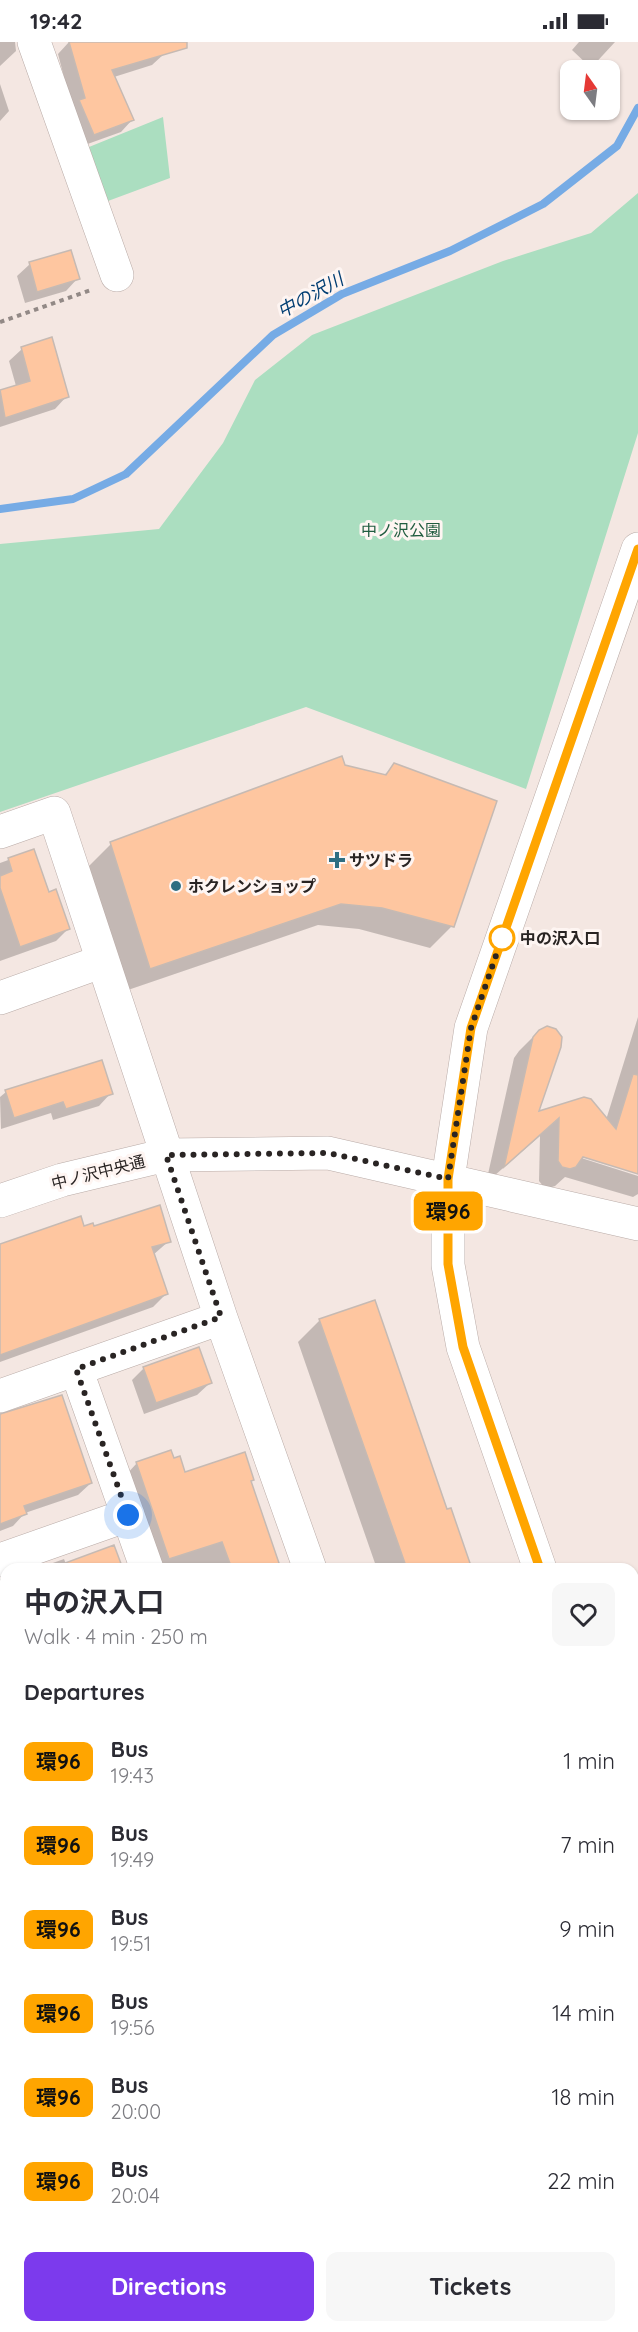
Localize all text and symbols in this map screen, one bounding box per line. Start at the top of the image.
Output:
text: 19:42 [30,7,83,35]
north arrow [560,60,620,120]
map controls [560,60,620,120]
water label: 中の沢川 [273,267,349,323]
park label: 中ノ沢公園 [361,520,441,540]
place label: サツドラ [349,850,413,870]
marker: サツドラ [330,853,344,867]
place label: ホクレンショップ [188,876,316,896]
marker: ホクレンショップ [169,879,183,893]
marker: 中の沢入口 [489,925,515,951]
place label: 中の沢入口 [520,928,600,948]
street label: 中ノ沢中央通 [49,1151,147,1193]
line badge: 環96 [414,1192,482,1230]
text: 環96 [426,1198,470,1224]
your location [113,1500,143,1530]
button: heart [552,1583,615,1646]
text: 中の沢入口 [24,1584,164,1619]
text: Walk · 4 min · 250 m [24,1624,208,1649]
text: Departures [24,1678,145,1706]
text: Bus [111,1735,148,1763]
text: 1 min [563,1747,615,1775]
text: 環96 [36,1748,81,1774]
text: 19:43 [111,1763,154,1788]
text: Bus [111,1819,148,1847]
text: 7 min [560,1831,615,1859]
text: 環96 [36,1832,81,1858]
text: 19:49 [111,1847,154,1872]
text: Bus [111,1903,148,1931]
text: 9 min [559,1915,615,1943]
text: 環96 [36,1916,81,1942]
text: 19:51 [111,1931,151,1956]
text: Bus [111,1987,148,2015]
text: 14 min [552,1999,615,2027]
text: 環96 [36,2000,81,2026]
text: 19:56 [111,2015,155,2040]
text: Bus [111,2071,148,2099]
text: 18 min [551,2083,615,2111]
text: 環96 [36,2084,81,2110]
text: 20:00 [111,2099,161,2124]
text: Bus [111,2155,148,2183]
text: 22 min [547,2167,615,2195]
text: 環96 [36,2168,81,2194]
text: 20:04 [111,2183,160,2208]
button: Directions [24,2252,314,2321]
button: Tickets [326,2252,615,2321]

